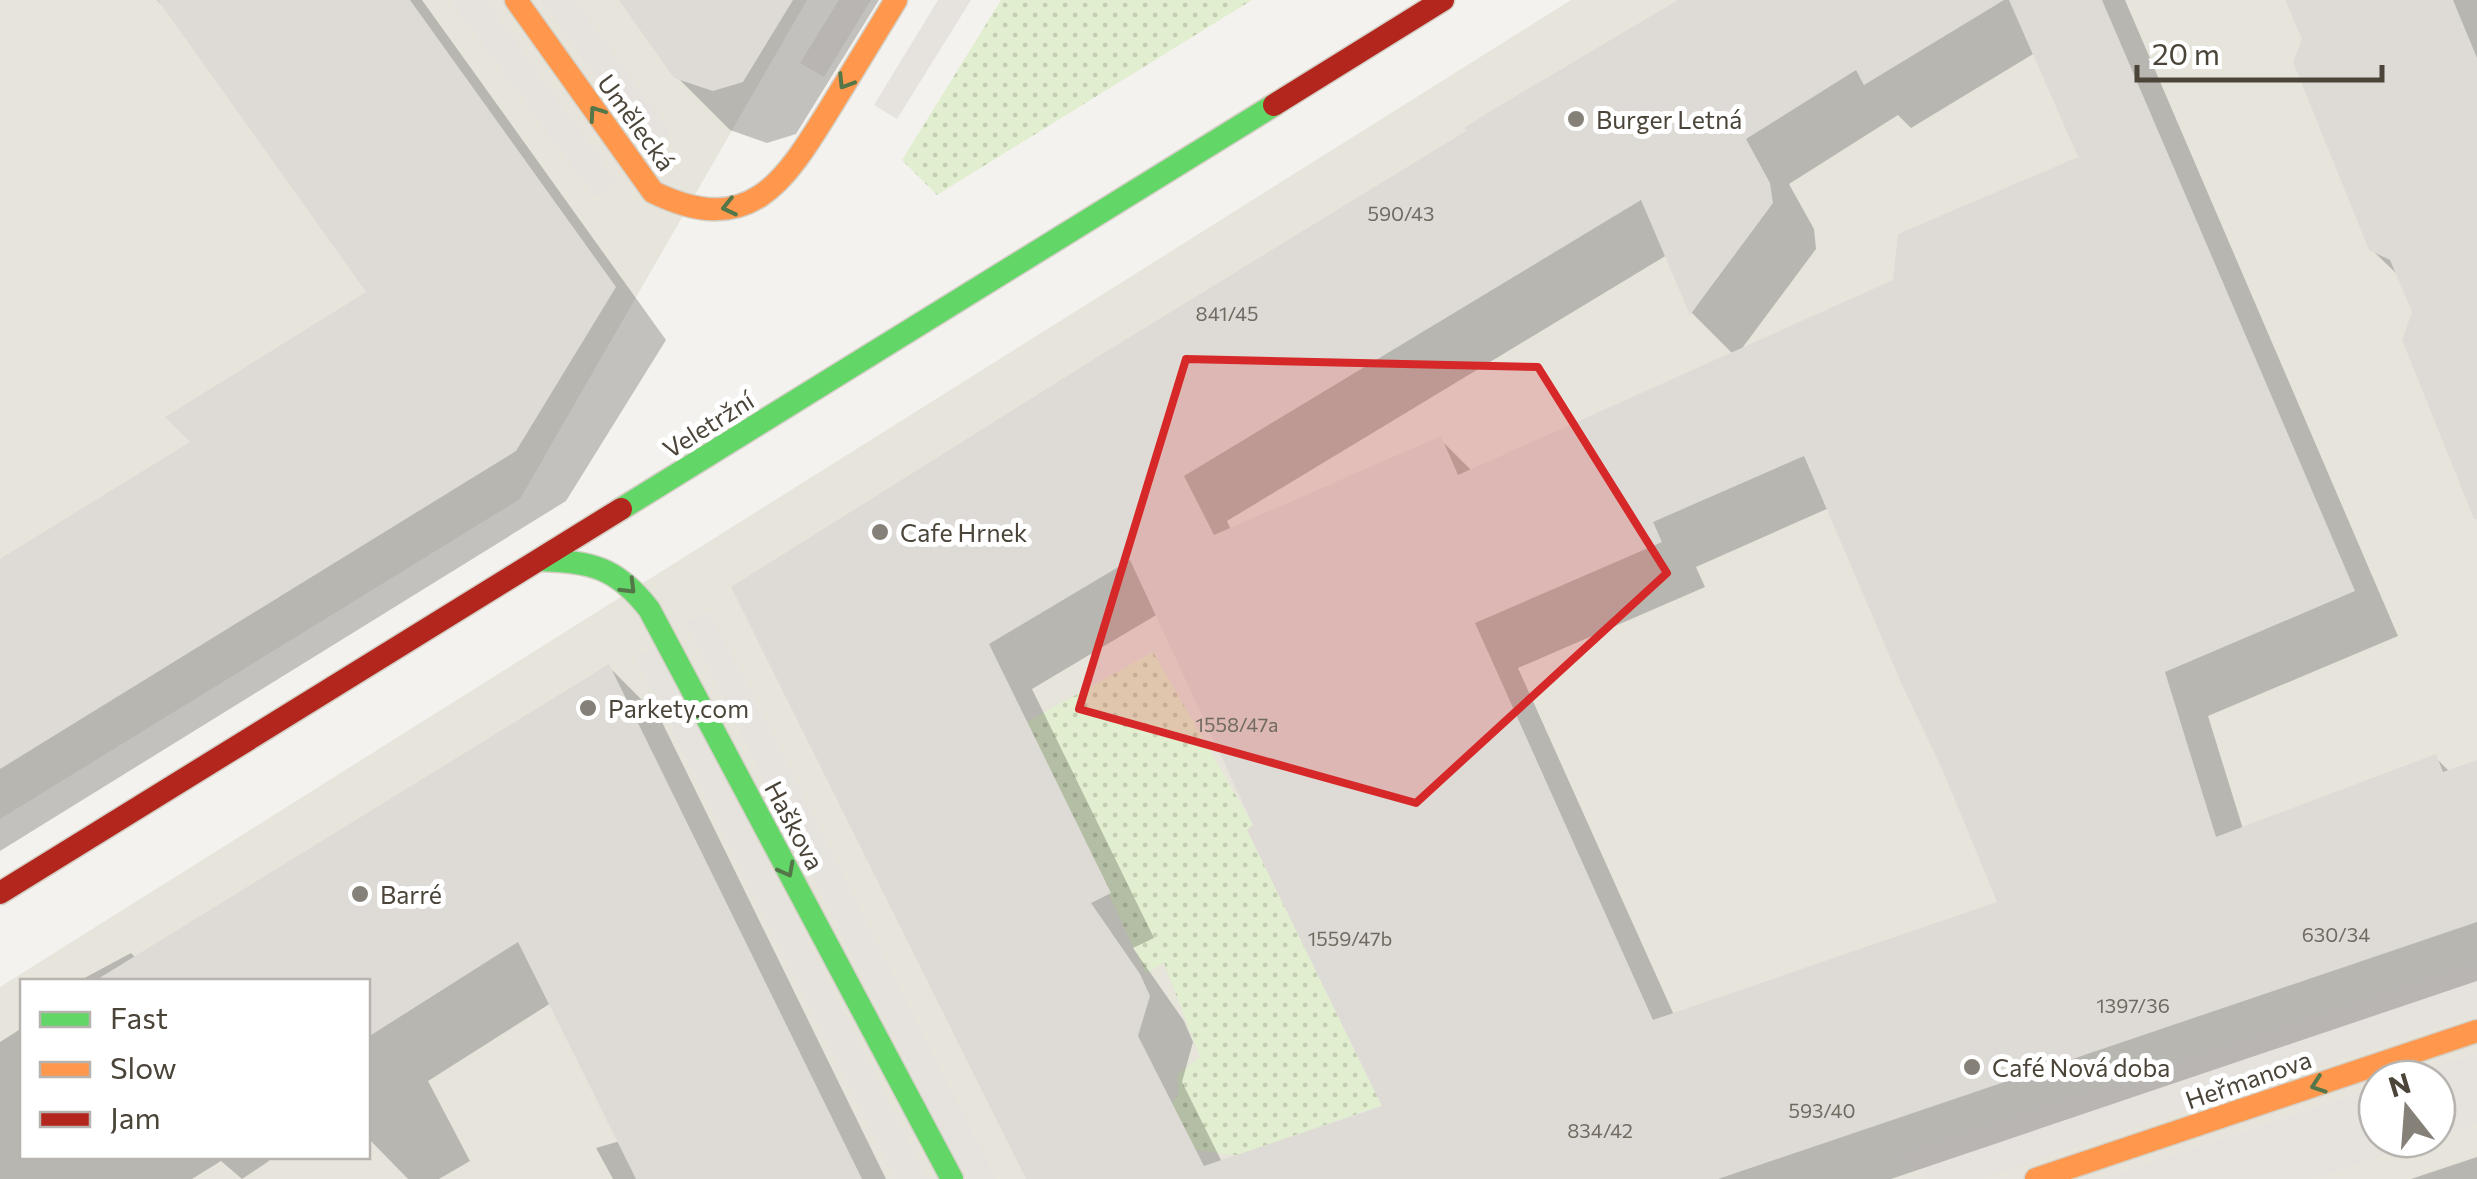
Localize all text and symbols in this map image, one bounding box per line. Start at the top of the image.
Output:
scale bar [2137,20,2382,82]
text: 20 m [2152,34,2220,71]
street label: Umělecká [592,68,682,176]
one-way arrow [838,71,857,89]
place label: Burger Letná [1596,104,1742,134]
one-way arrow [590,105,608,124]
marker: Burger Letná [1565,108,1587,130]
one-way arrow [721,195,738,216]
house number: 590/43 [1367,201,1435,225]
house number: 841/45 [1196,301,1258,325]
street label: Veletržní [657,384,760,464]
place label: Cafe Hrnek [900,517,1028,547]
marker: Cafe Hrnek [869,521,891,543]
one-way arrow [617,575,635,593]
place label: Parkety.com [608,693,749,723]
marker: Parkety.com [577,697,599,719]
house number: 1558/47a [1196,712,1278,736]
street label: Haškova [759,775,831,875]
one-way arrow [775,859,795,877]
place label: Barré [380,879,442,909]
marker: Barré [349,883,371,905]
house number: 630/34 [2302,922,2370,946]
house number: 1559/47b [1308,926,1392,950]
legend [20,979,370,1159]
house number: 1397/36 [2096,993,2170,1017]
text: Fast [110,998,168,1035]
street label: Heřmanova [2181,1043,2315,1115]
text: Slow [110,1048,177,1085]
place label: Café Nová doba [1992,1052,2170,1082]
marker: Café Nová doba [1961,1056,1983,1078]
north arrow [2357,1059,2457,1159]
text: N [2384,1065,2414,1103]
one-way arrow [2311,1073,2328,1093]
text: Jam [110,1098,161,1135]
house number: 593/40 [1789,1098,1856,1122]
house number: 834/42 [1567,1118,1633,1142]

